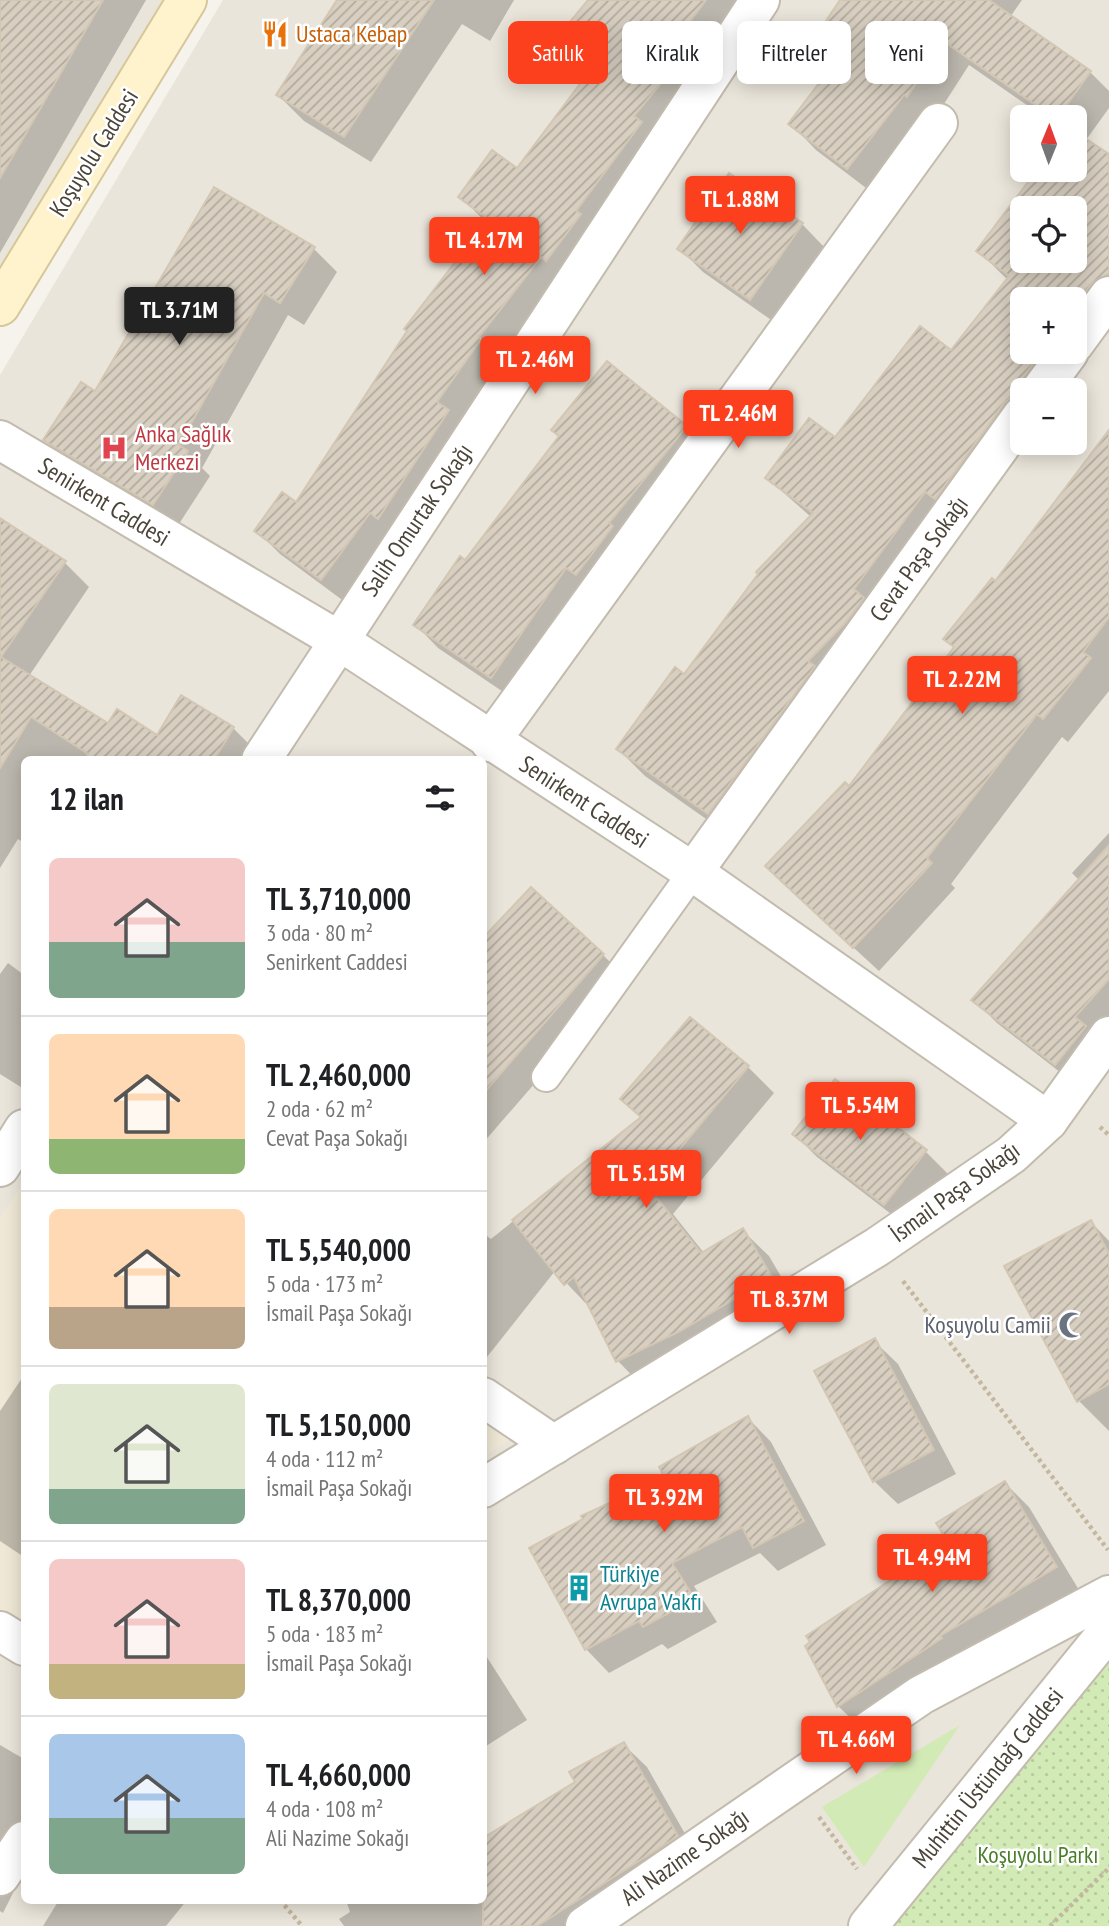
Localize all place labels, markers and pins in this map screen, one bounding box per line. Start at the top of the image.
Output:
place label: Ustaca Kebap [296,18,407,49]
restaurant icon: Ustaca Kebap [260,19,290,49]
pin: TL 1.88M [668,176,812,236]
pin: TL 4.17M [412,218,556,277]
pin: TL 3.71M [107,288,251,347]
pin: TL 2.46M [463,336,607,396]
pin: TL 2.46M [666,391,810,450]
place label: Anka Sağlık Merkezi [135,418,232,477]
hospital icon: Anka Sağlık Merkezi [99,433,129,463]
pin: TL 2.22M [890,656,1034,716]
pin: TL 5.54M [788,1082,932,1142]
pin: TL 5.15M [574,1150,718,1210]
pin: TL 8.37M [717,1276,861,1336]
place label: Koşuyolu Camii [924,1309,1051,1340]
mosque icon: Koşuyolu Camii [1057,1310,1087,1340]
pin: TL 3.92M [592,1474,736,1534]
pin: TL 4.94M [860,1534,1004,1594]
place label: Türkiye Avrupa Vakfı [600,1558,702,1617]
building icon: Türkiye Avrupa Vakfı [564,1573,594,1603]
pin: TL 4.66M [784,1716,928,1776]

